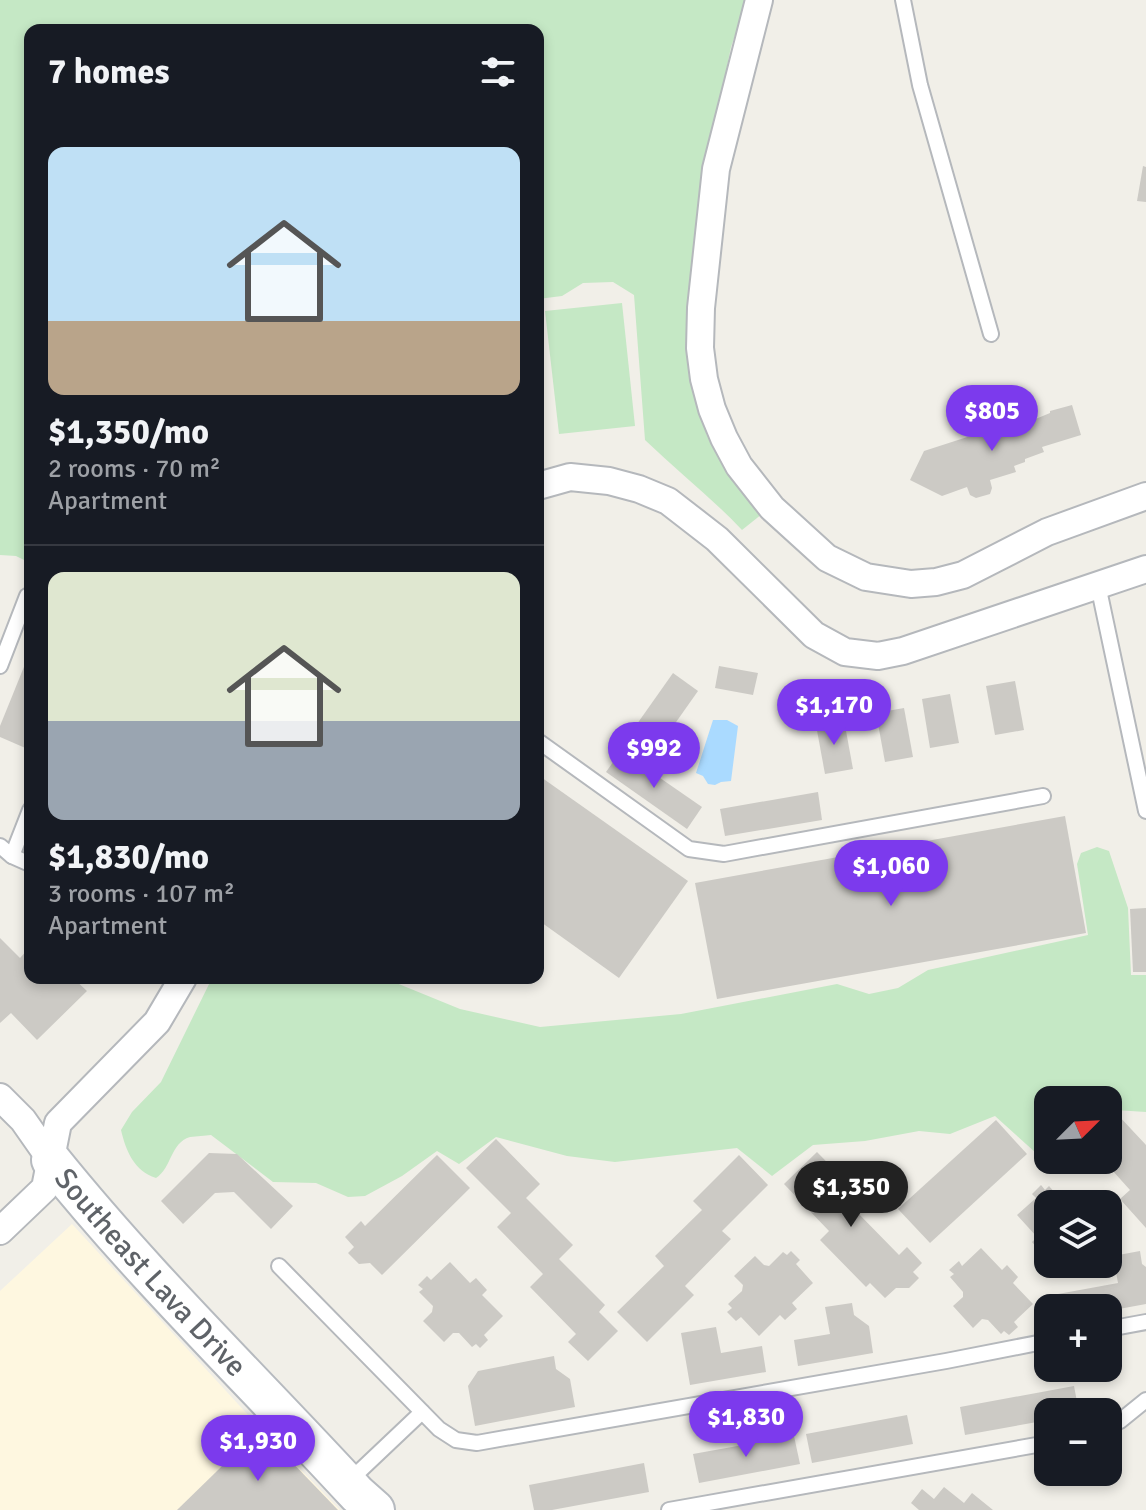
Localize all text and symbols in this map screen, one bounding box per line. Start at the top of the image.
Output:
icon: filters [476,50,520,94]
text: 7 homes [48,51,169,93]
icon: home [212,199,356,343]
pin: $805 [945,385,1039,453]
text: $805 [964,395,1020,427]
text: $1,350/mo [48,411,209,453]
text: 2 rooms · 70 m² [48,453,221,485]
text: Apartment [48,485,167,517]
icon: home [212,624,356,768]
pin: $1,170 [769,679,899,747]
text: $1,170 [795,689,873,721]
pin: $992 [607,722,701,790]
text: $992 [626,732,682,764]
text: $1,830/mo [48,836,209,878]
pin: $1,060 [826,840,956,908]
text: $1,060 [852,850,930,882]
text: 3 rooms · 107 m² [48,878,235,910]
text: Apartment [48,910,167,942]
north arrow [1034,1086,1122,1174]
map controls [1034,1086,1122,1486]
street label: Southeast Lava Drive [47,1160,254,1384]
pin: $1,350 [786,1161,916,1229]
text: $1,350 [812,1171,890,1203]
button: layers [1034,1190,1122,1278]
button: + [1034,1294,1122,1382]
pin: $1,830 [681,1391,811,1459]
button: − [1034,1398,1122,1486]
text: $1,830 [707,1401,785,1433]
pin: $1,930 [193,1415,323,1483]
text: $1,930 [219,1425,297,1457]

